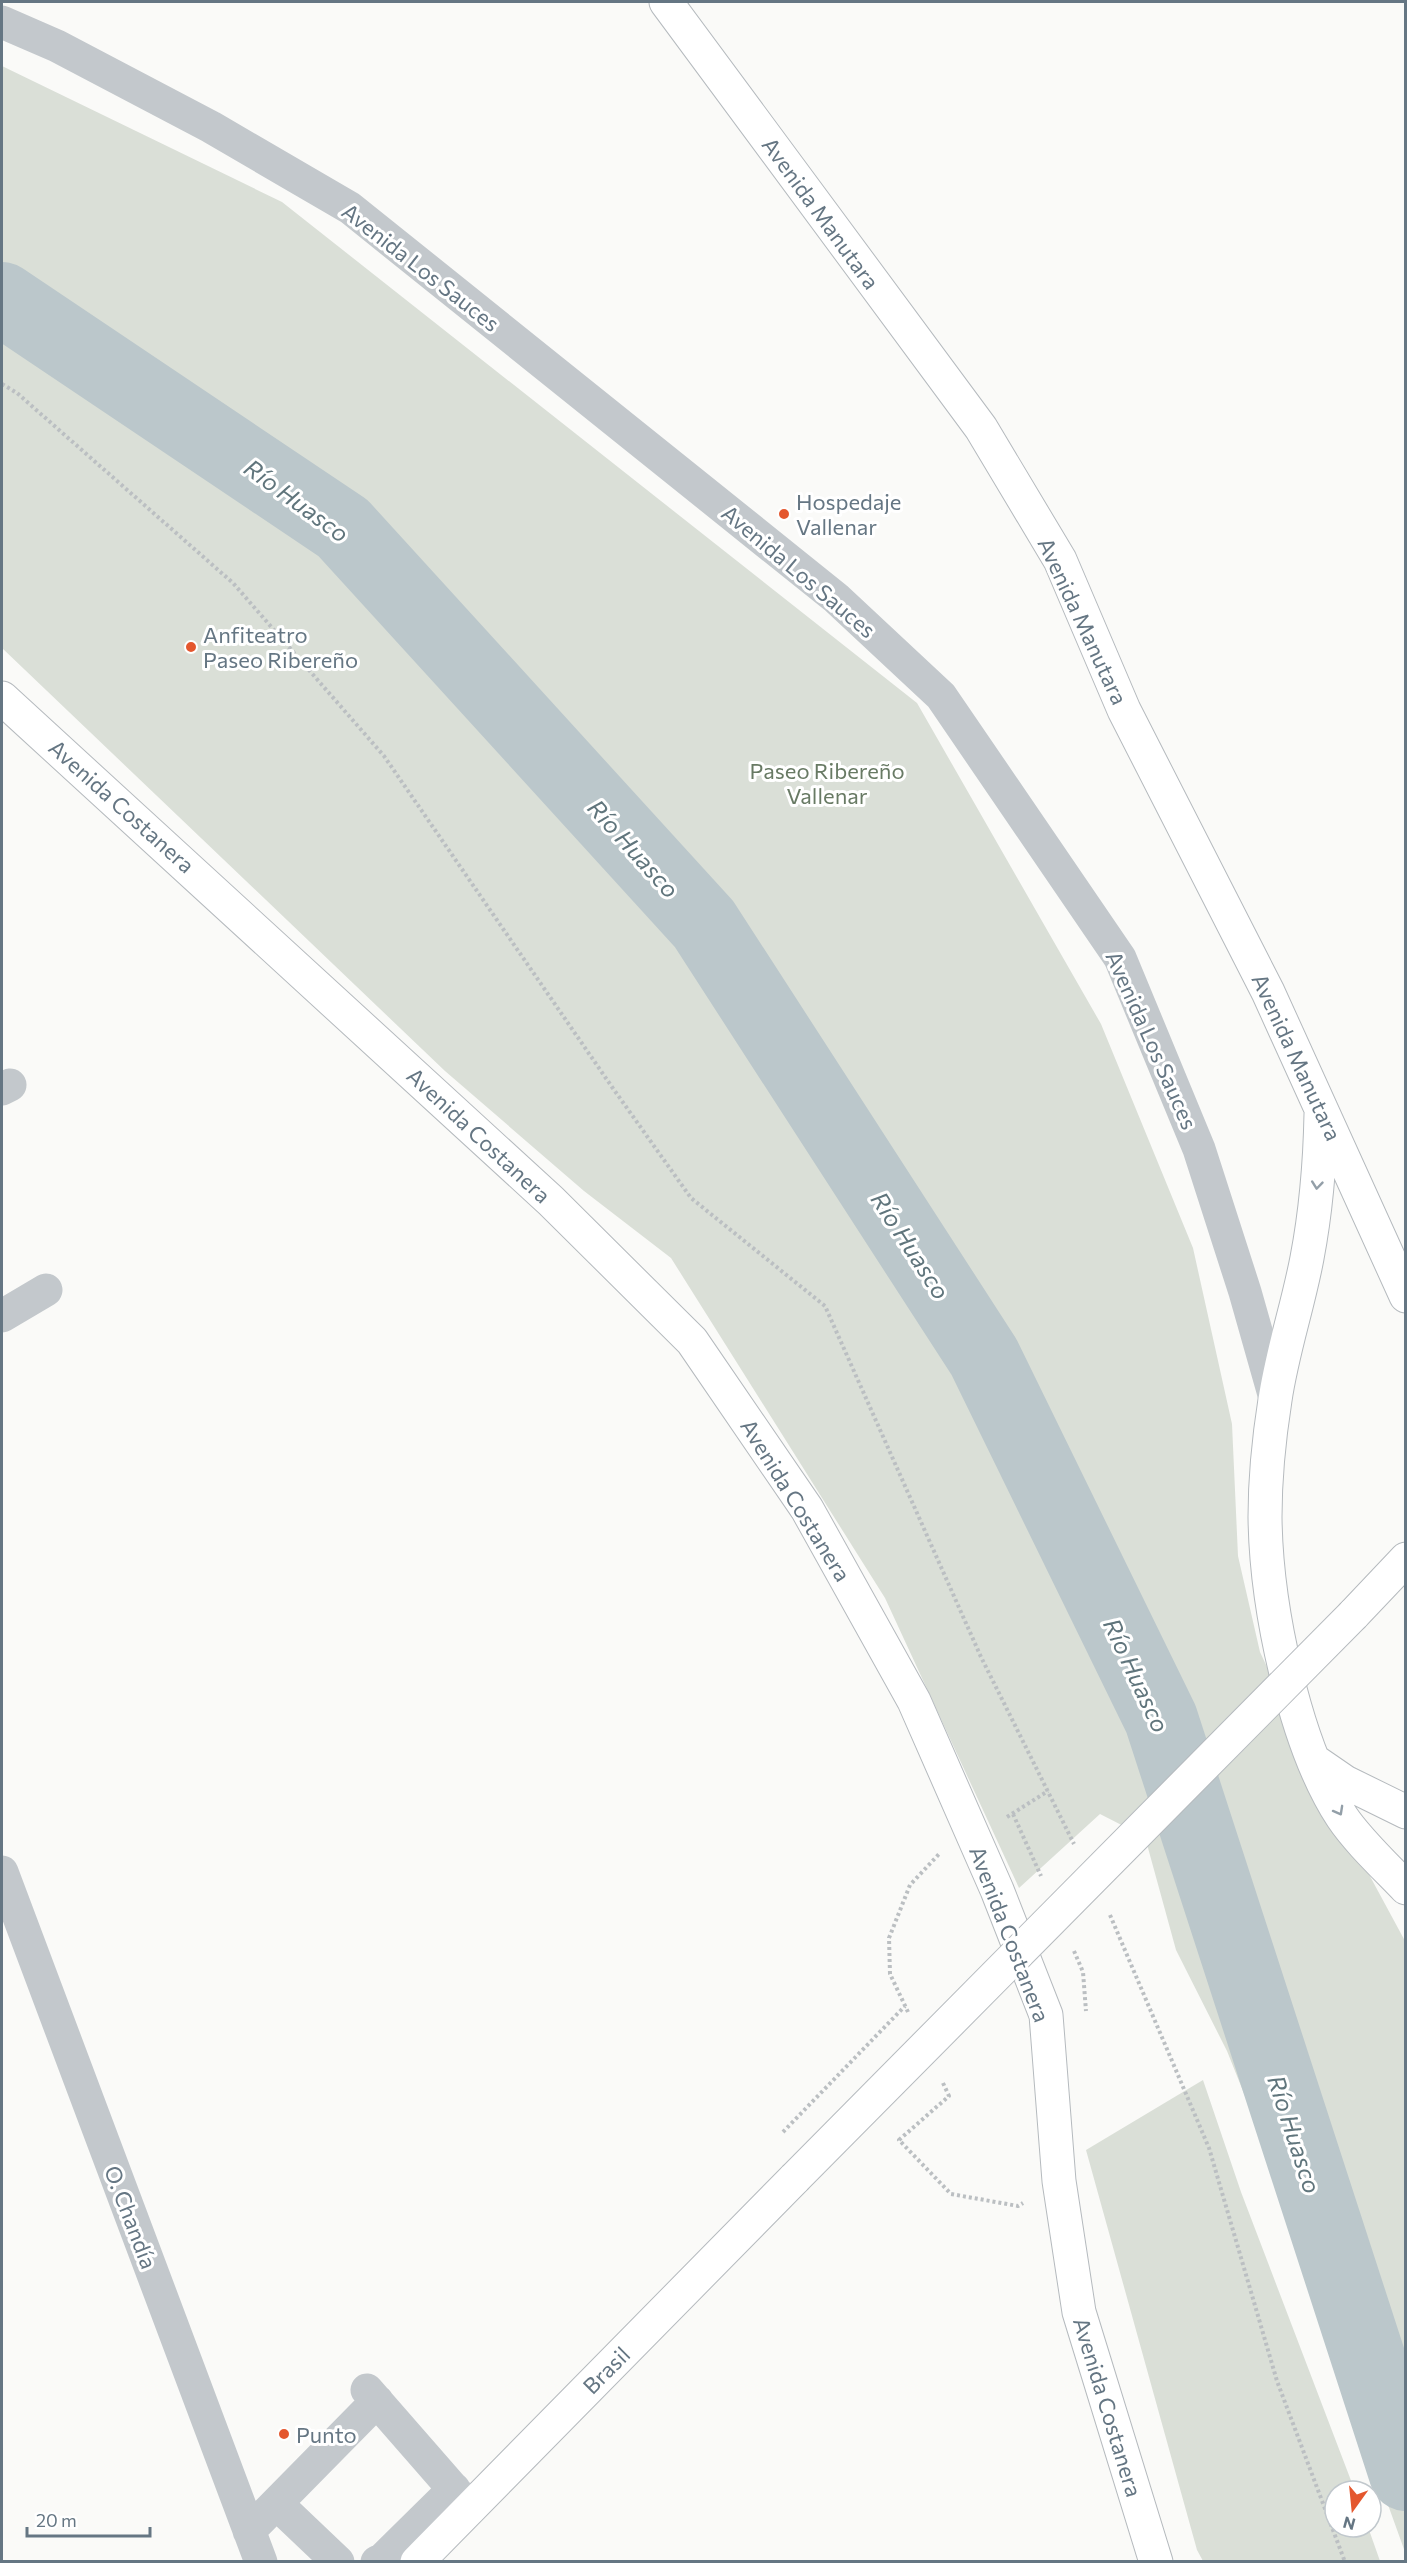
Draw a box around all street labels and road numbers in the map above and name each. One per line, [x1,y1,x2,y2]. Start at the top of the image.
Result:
street label: Avenida Manutara [757,132,885,294]
street label: Avenida Los Sauces [337,197,505,337]
street label: Avenida Los Sauces [717,499,881,643]
street label: Avenida Manutara [1032,533,1134,709]
street label: Avenida Costanera [44,734,200,878]
street label: Avenida Los Sauces [1101,947,1203,1133]
street label: Avenida Manutara [1246,969,1348,1145]
street label: Avenida Costanera [402,1062,556,1208]
street label: Avenida Costanera [735,1414,857,1586]
street label: Avenida Costanera [964,1842,1056,2026]
street label: O. Chandía [99,2162,163,2272]
street label: Avenida Costanera [1068,2314,1148,2500]
street label: Brasil [577,2341,635,2399]

